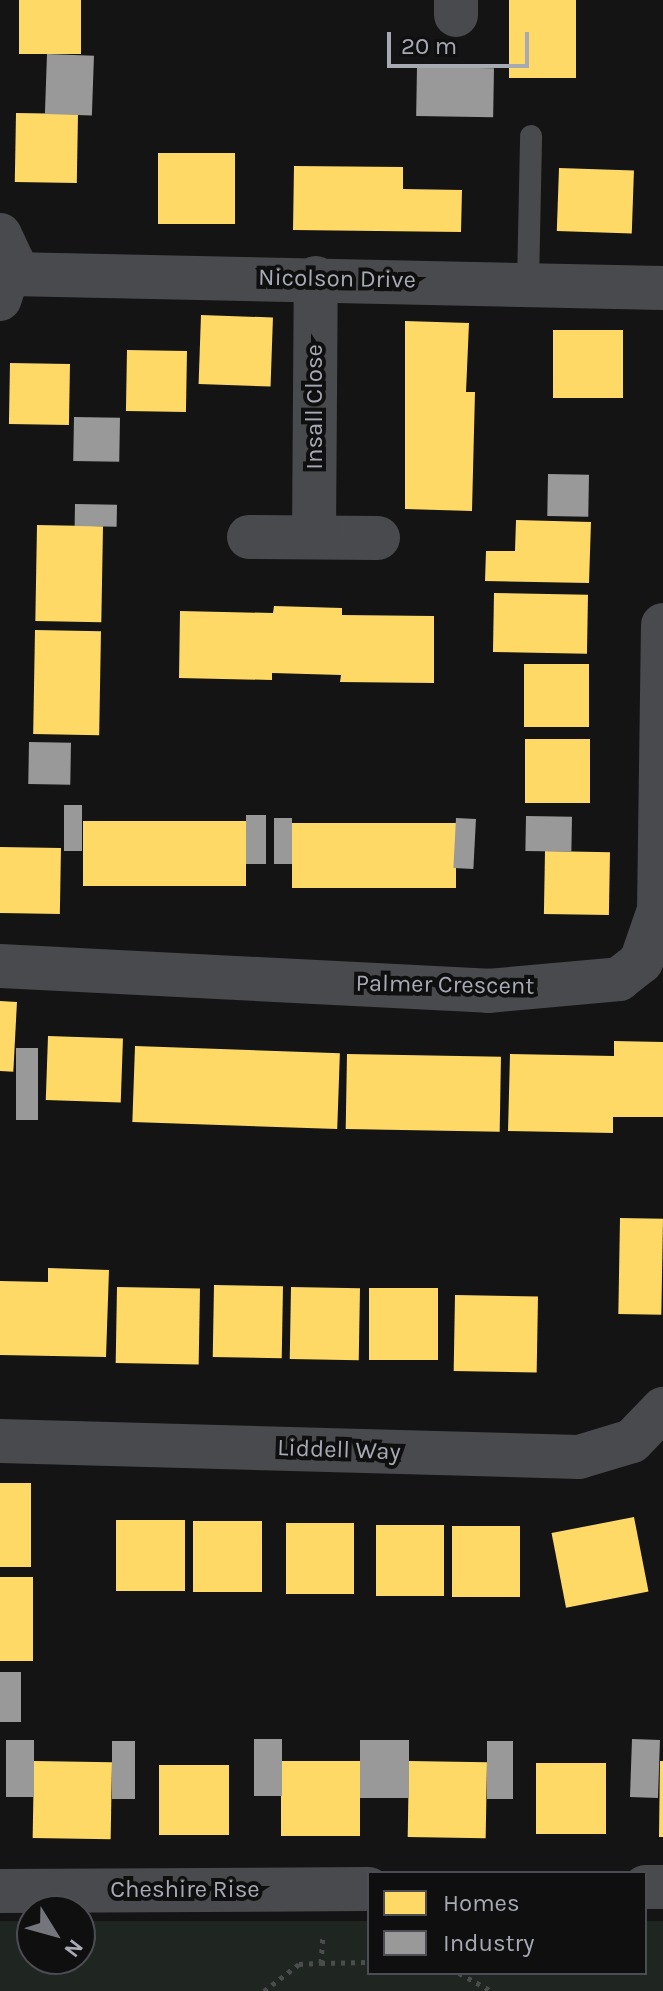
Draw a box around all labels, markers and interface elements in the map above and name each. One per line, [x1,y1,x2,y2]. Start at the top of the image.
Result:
scale bar [391,16,533,66]
text: 20 m [401,32,457,60]
street label: Nicolson Drive [258,263,416,295]
street label: Insall Close [301,344,329,470]
street label: Palmer Crescent [355,969,535,1001]
street label: Liddell Way [277,1433,401,1467]
legend [367,1871,647,1975]
street label: Cheshire Rise [110,1876,260,1904]
text: Homes [443,1889,520,1917]
north arrow [16,1895,96,1975]
text: Industry [443,1929,534,1957]
text: N [58,1934,89,1962]

